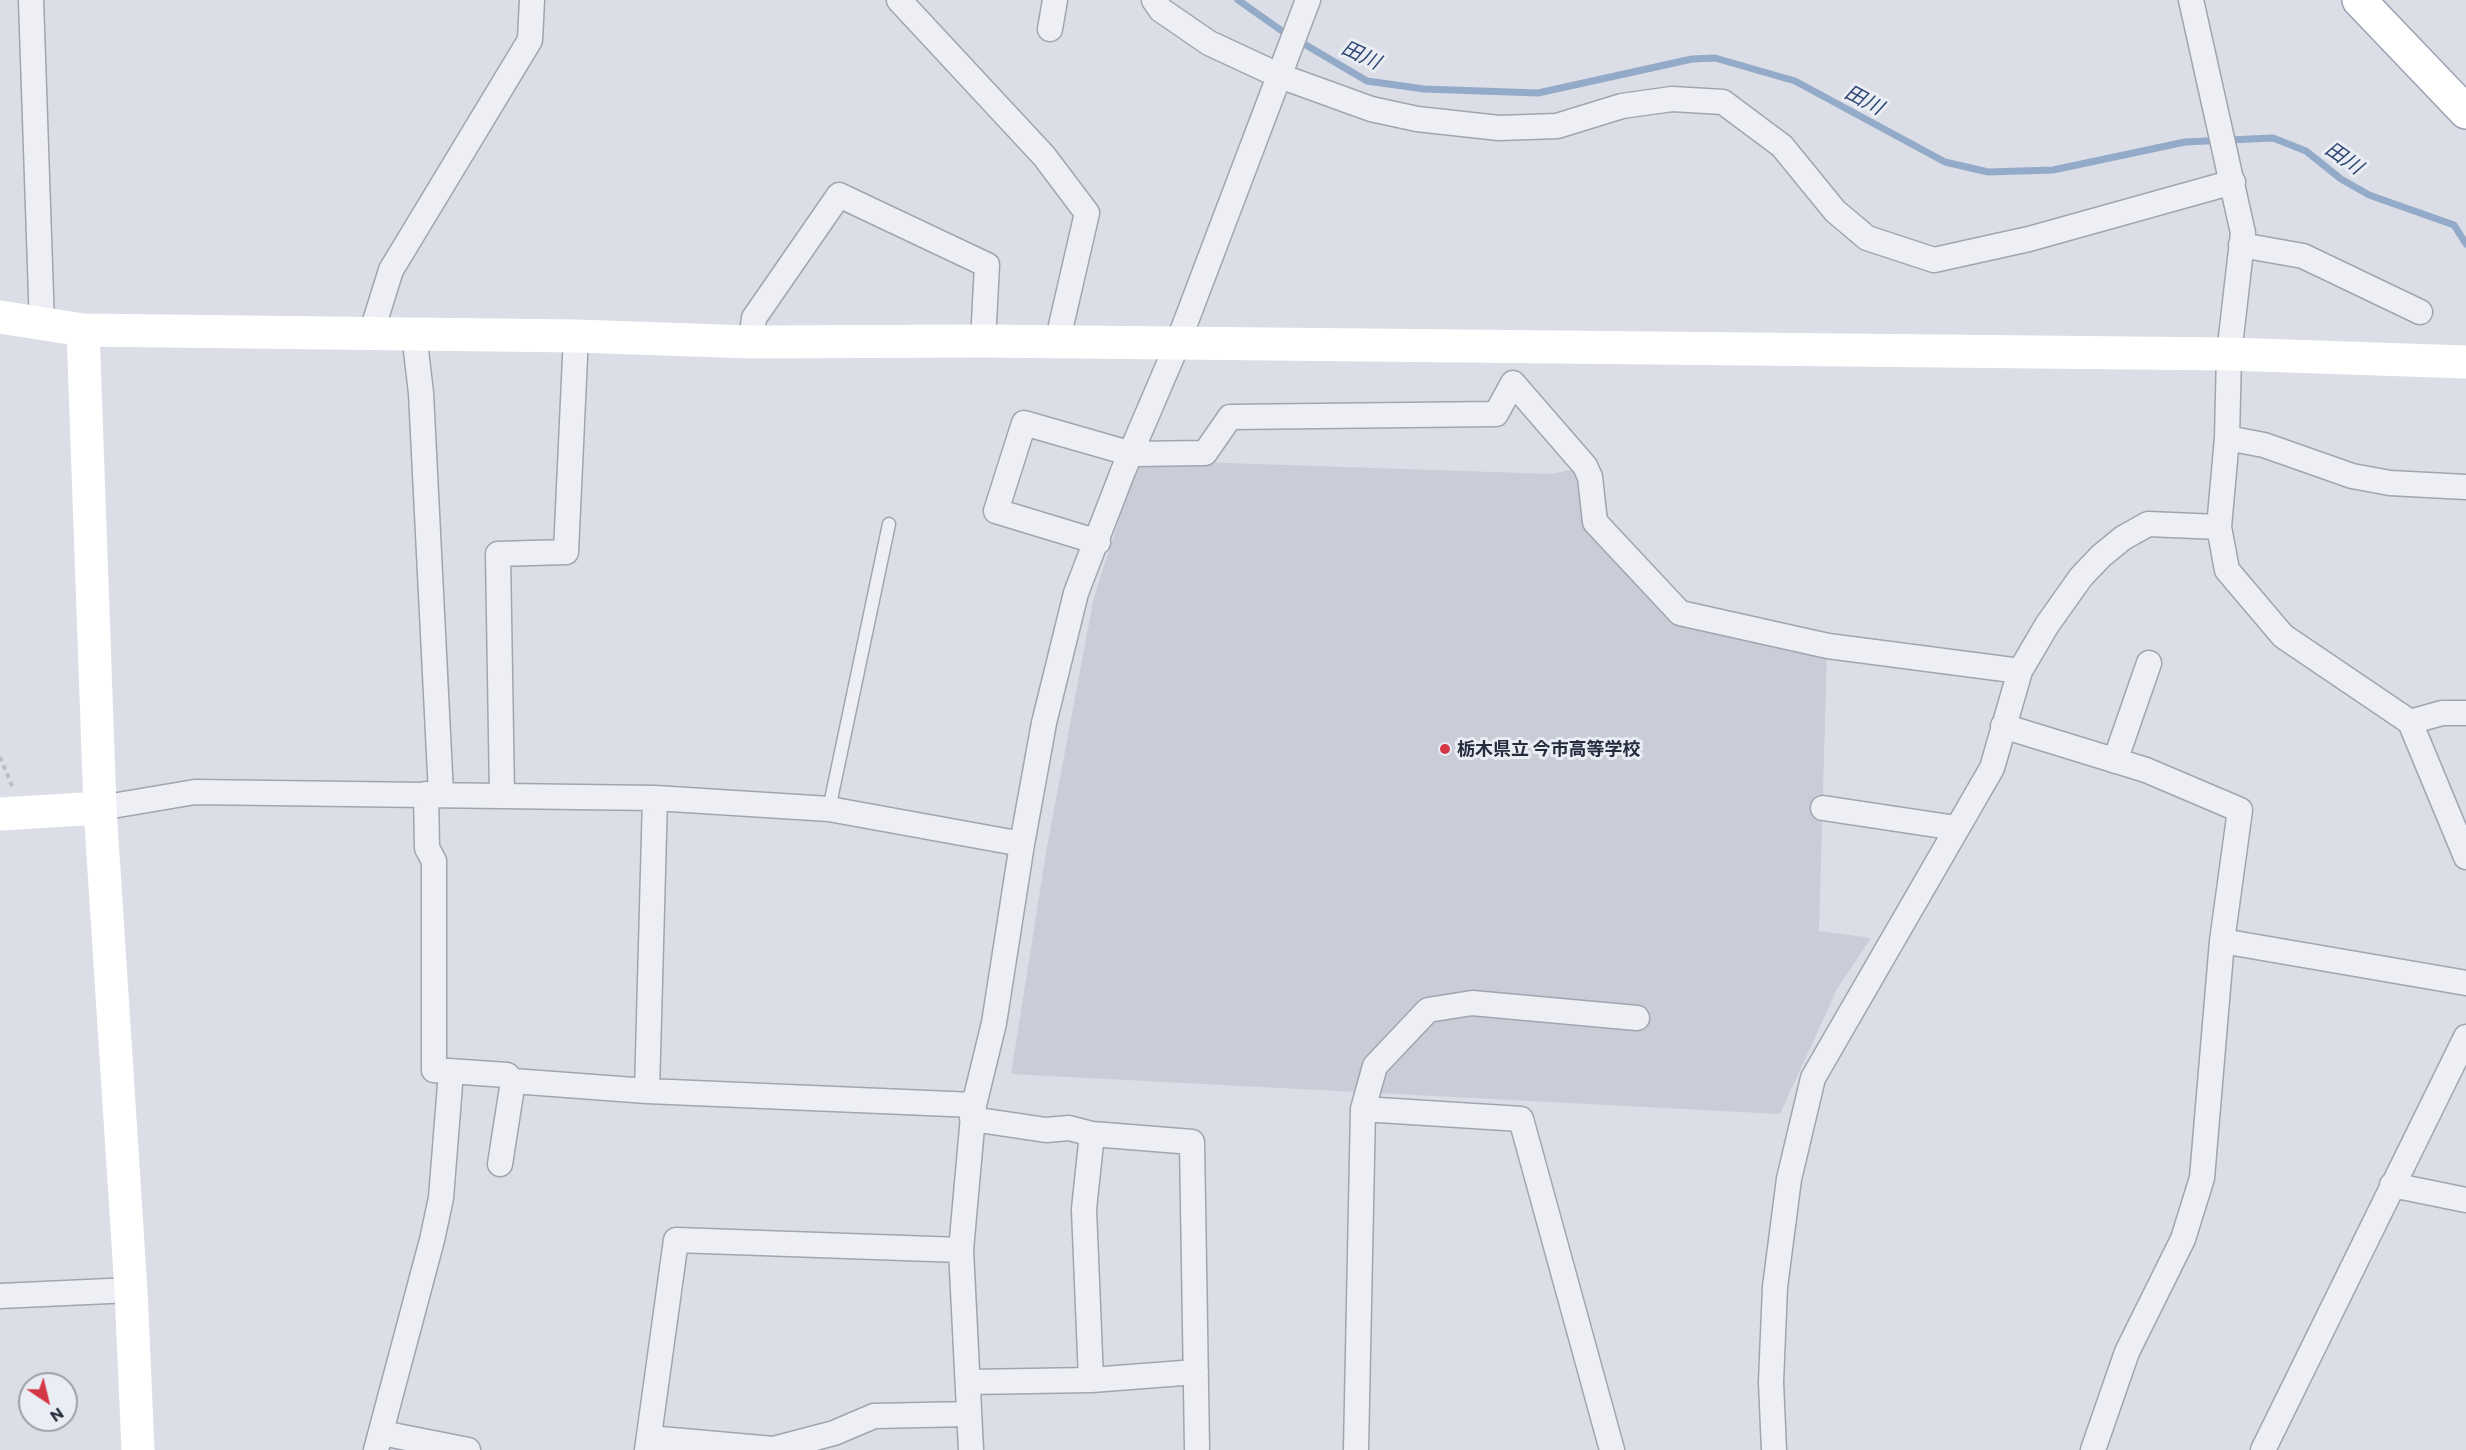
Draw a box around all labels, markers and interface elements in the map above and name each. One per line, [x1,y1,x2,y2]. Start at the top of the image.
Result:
water label: 田川 [1338,36,1384,74]
water label: 田川 [1841,80,1887,120]
water label: 田川 [2321,137,2367,179]
place label: 栃木県立 今市高等学校 [1457,738,1640,760]
marker: 栃木県立 今市高等学校 [1438,742,1452,756]
north arrow [18,1372,78,1432]
text: N [47,1404,68,1427]

